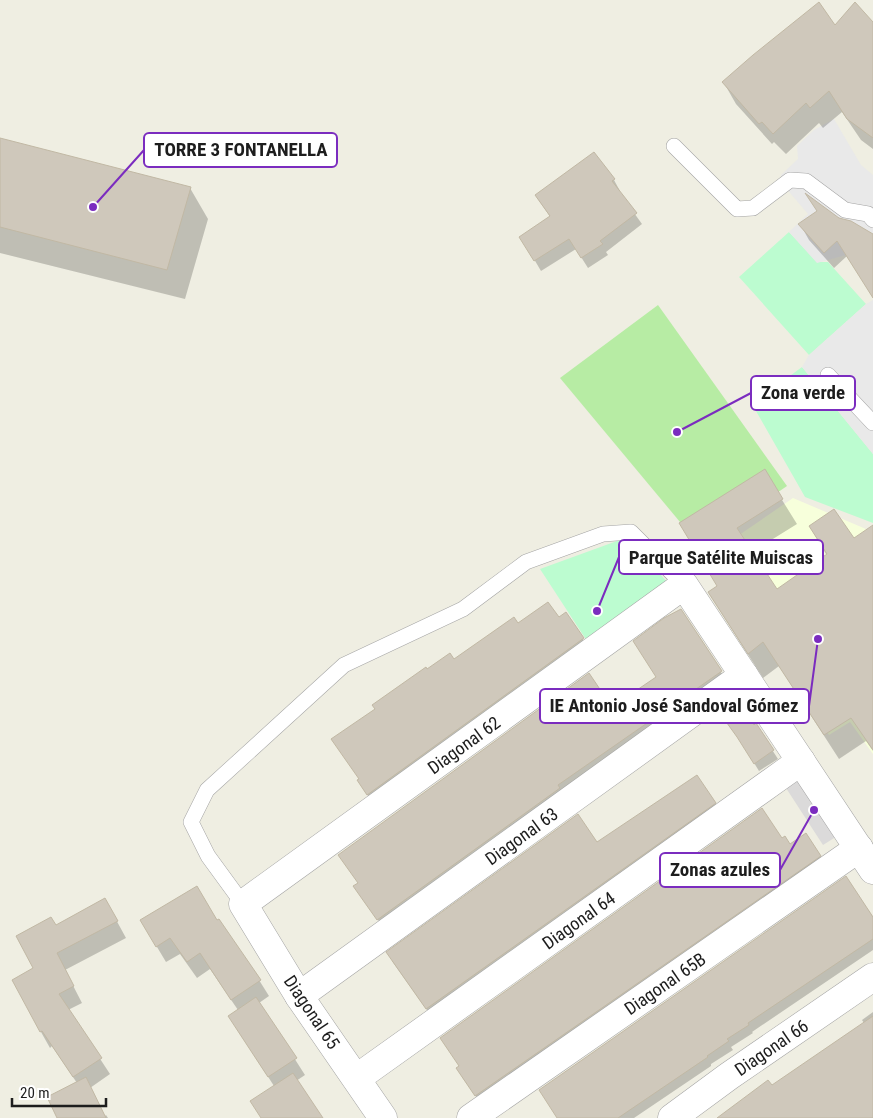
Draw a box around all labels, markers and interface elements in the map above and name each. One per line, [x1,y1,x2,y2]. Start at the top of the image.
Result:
callout: TORRE 3 FONTANELLA [144,133,337,167]
text: TORRE 3 FONTANELLA [154,138,328,161]
callout: Zona verde [751,376,855,410]
text: Zona verde [761,381,845,404]
callout: Parque Satélite Muiscas [619,540,823,574]
text: Parque Satélite Muiscas [629,546,813,569]
callout: IE Antonio José Sandoval Gómez [540,689,809,723]
text: IE Antonio José Sandoval Gómez [549,694,799,717]
street label: Diagonal 62 [423,711,504,778]
street label: Diagonal 63 [481,803,562,869]
callout: Zonas azules [660,853,780,887]
text: Zonas azules [670,858,770,881]
street label: Diagonal 64 [538,887,619,953]
street label: Diagonal 65B [620,948,709,1019]
street label: Diagonal 65 [280,971,344,1053]
street label: Diagonal 66 [730,1014,812,1080]
scale bar [12,1076,106,1108]
text: 20 m [20,1084,50,1102]

